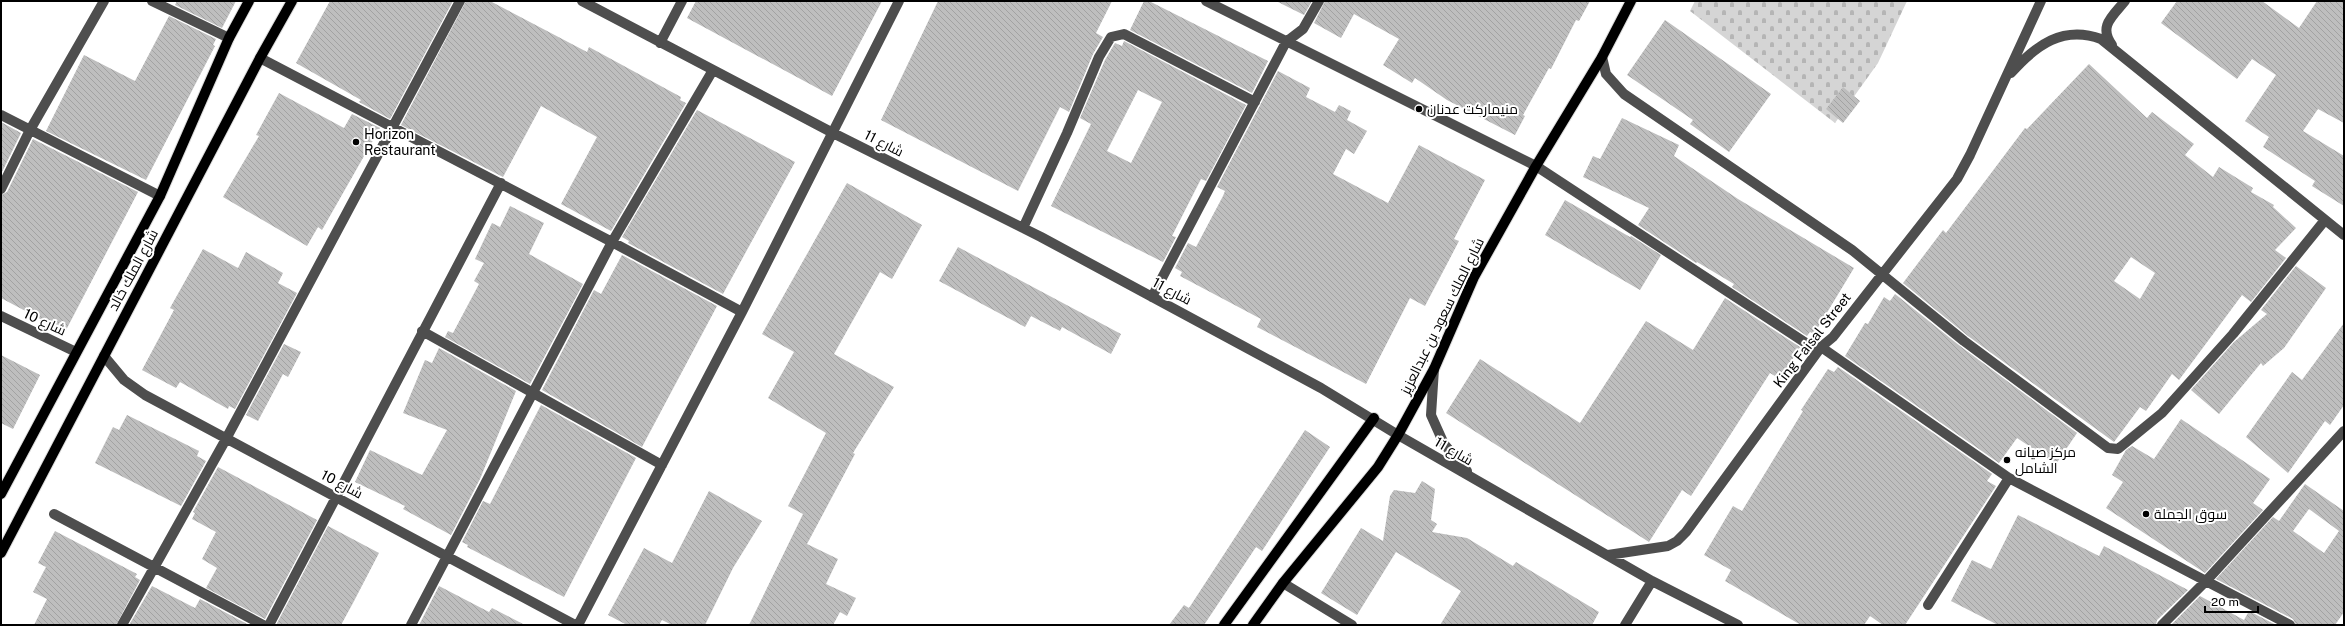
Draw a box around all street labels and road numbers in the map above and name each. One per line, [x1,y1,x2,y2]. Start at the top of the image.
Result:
street label: شارع 11 [861,126,906,161]
street label: شارع الملك خالد [105,227,162,314]
street label: شارع الملك سعود بن عبدالعزيز [1397,235,1488,398]
street label: شارع 11 [1149,274,1194,309]
street label: King Faisal Street [1770,289,1854,391]
street label: شارع 10 [21,305,69,340]
street label: شارع 11 [1431,434,1476,469]
street label: شارع 10 [318,466,366,502]

